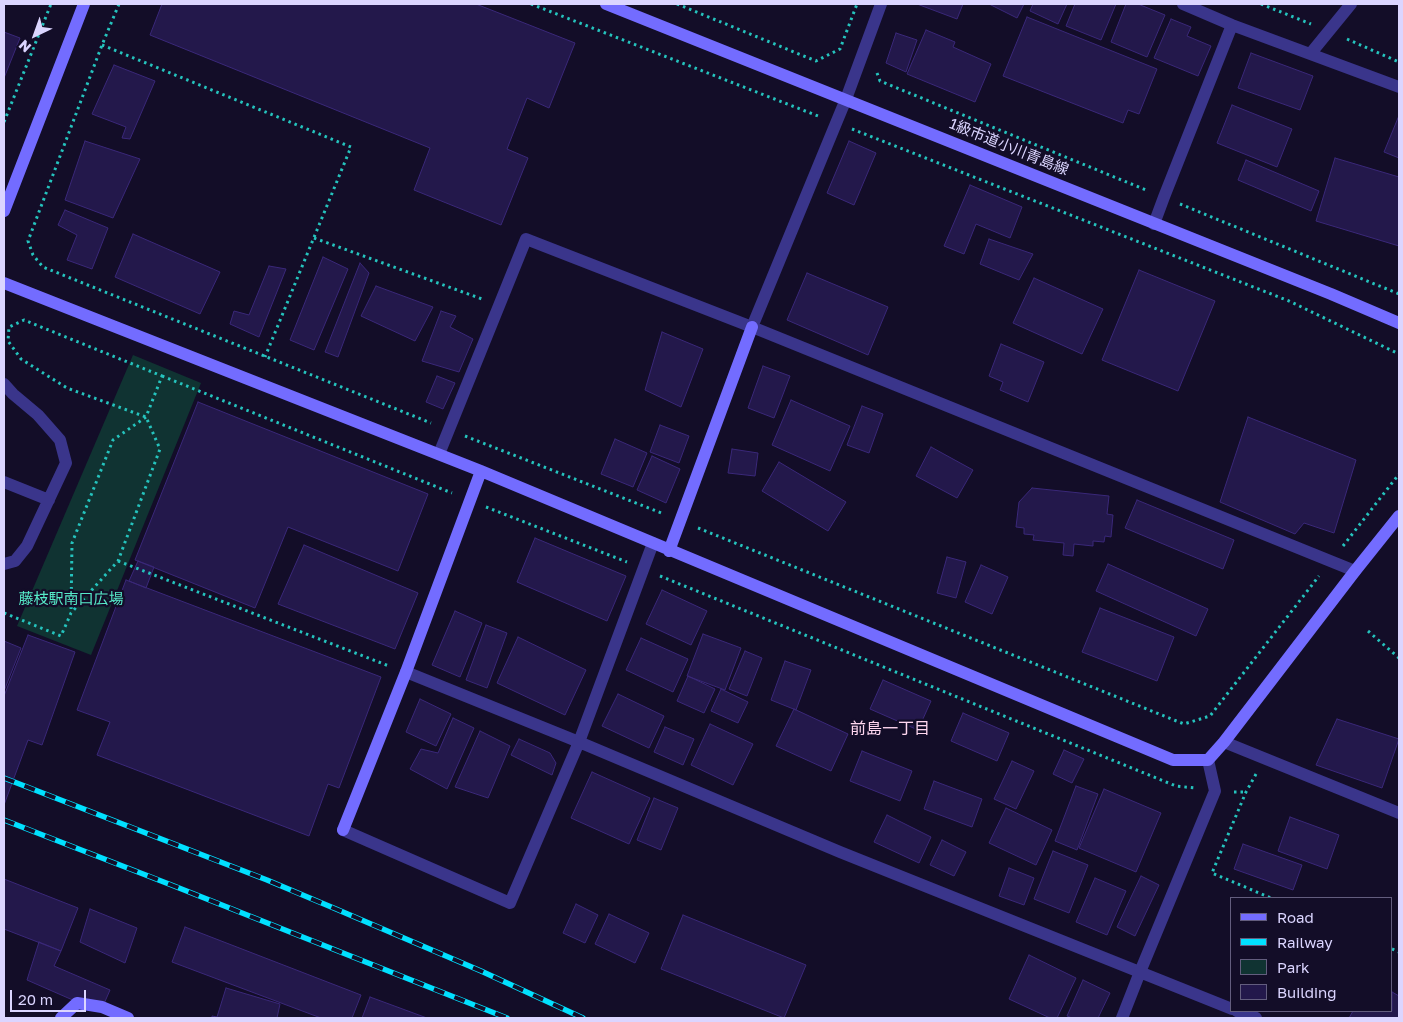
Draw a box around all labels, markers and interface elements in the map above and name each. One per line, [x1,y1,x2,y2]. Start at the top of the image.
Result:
north arrow [10,10,60,60]
text: N [15,37,34,56]
street label: 1級市道小川青島線 [947,115,1071,179]
park label: 藤枝駅南口広場 [19,590,123,608]
district label: 前島一丁目 [850,719,930,739]
legend [1230,897,1393,1012]
text: Road [1277,908,1314,926]
text: Railway [1277,933,1333,951]
text: Park [1277,958,1309,976]
scale bar [12,980,89,1012]
text: Building [1277,983,1337,1001]
text: 20 m [18,990,53,1008]

